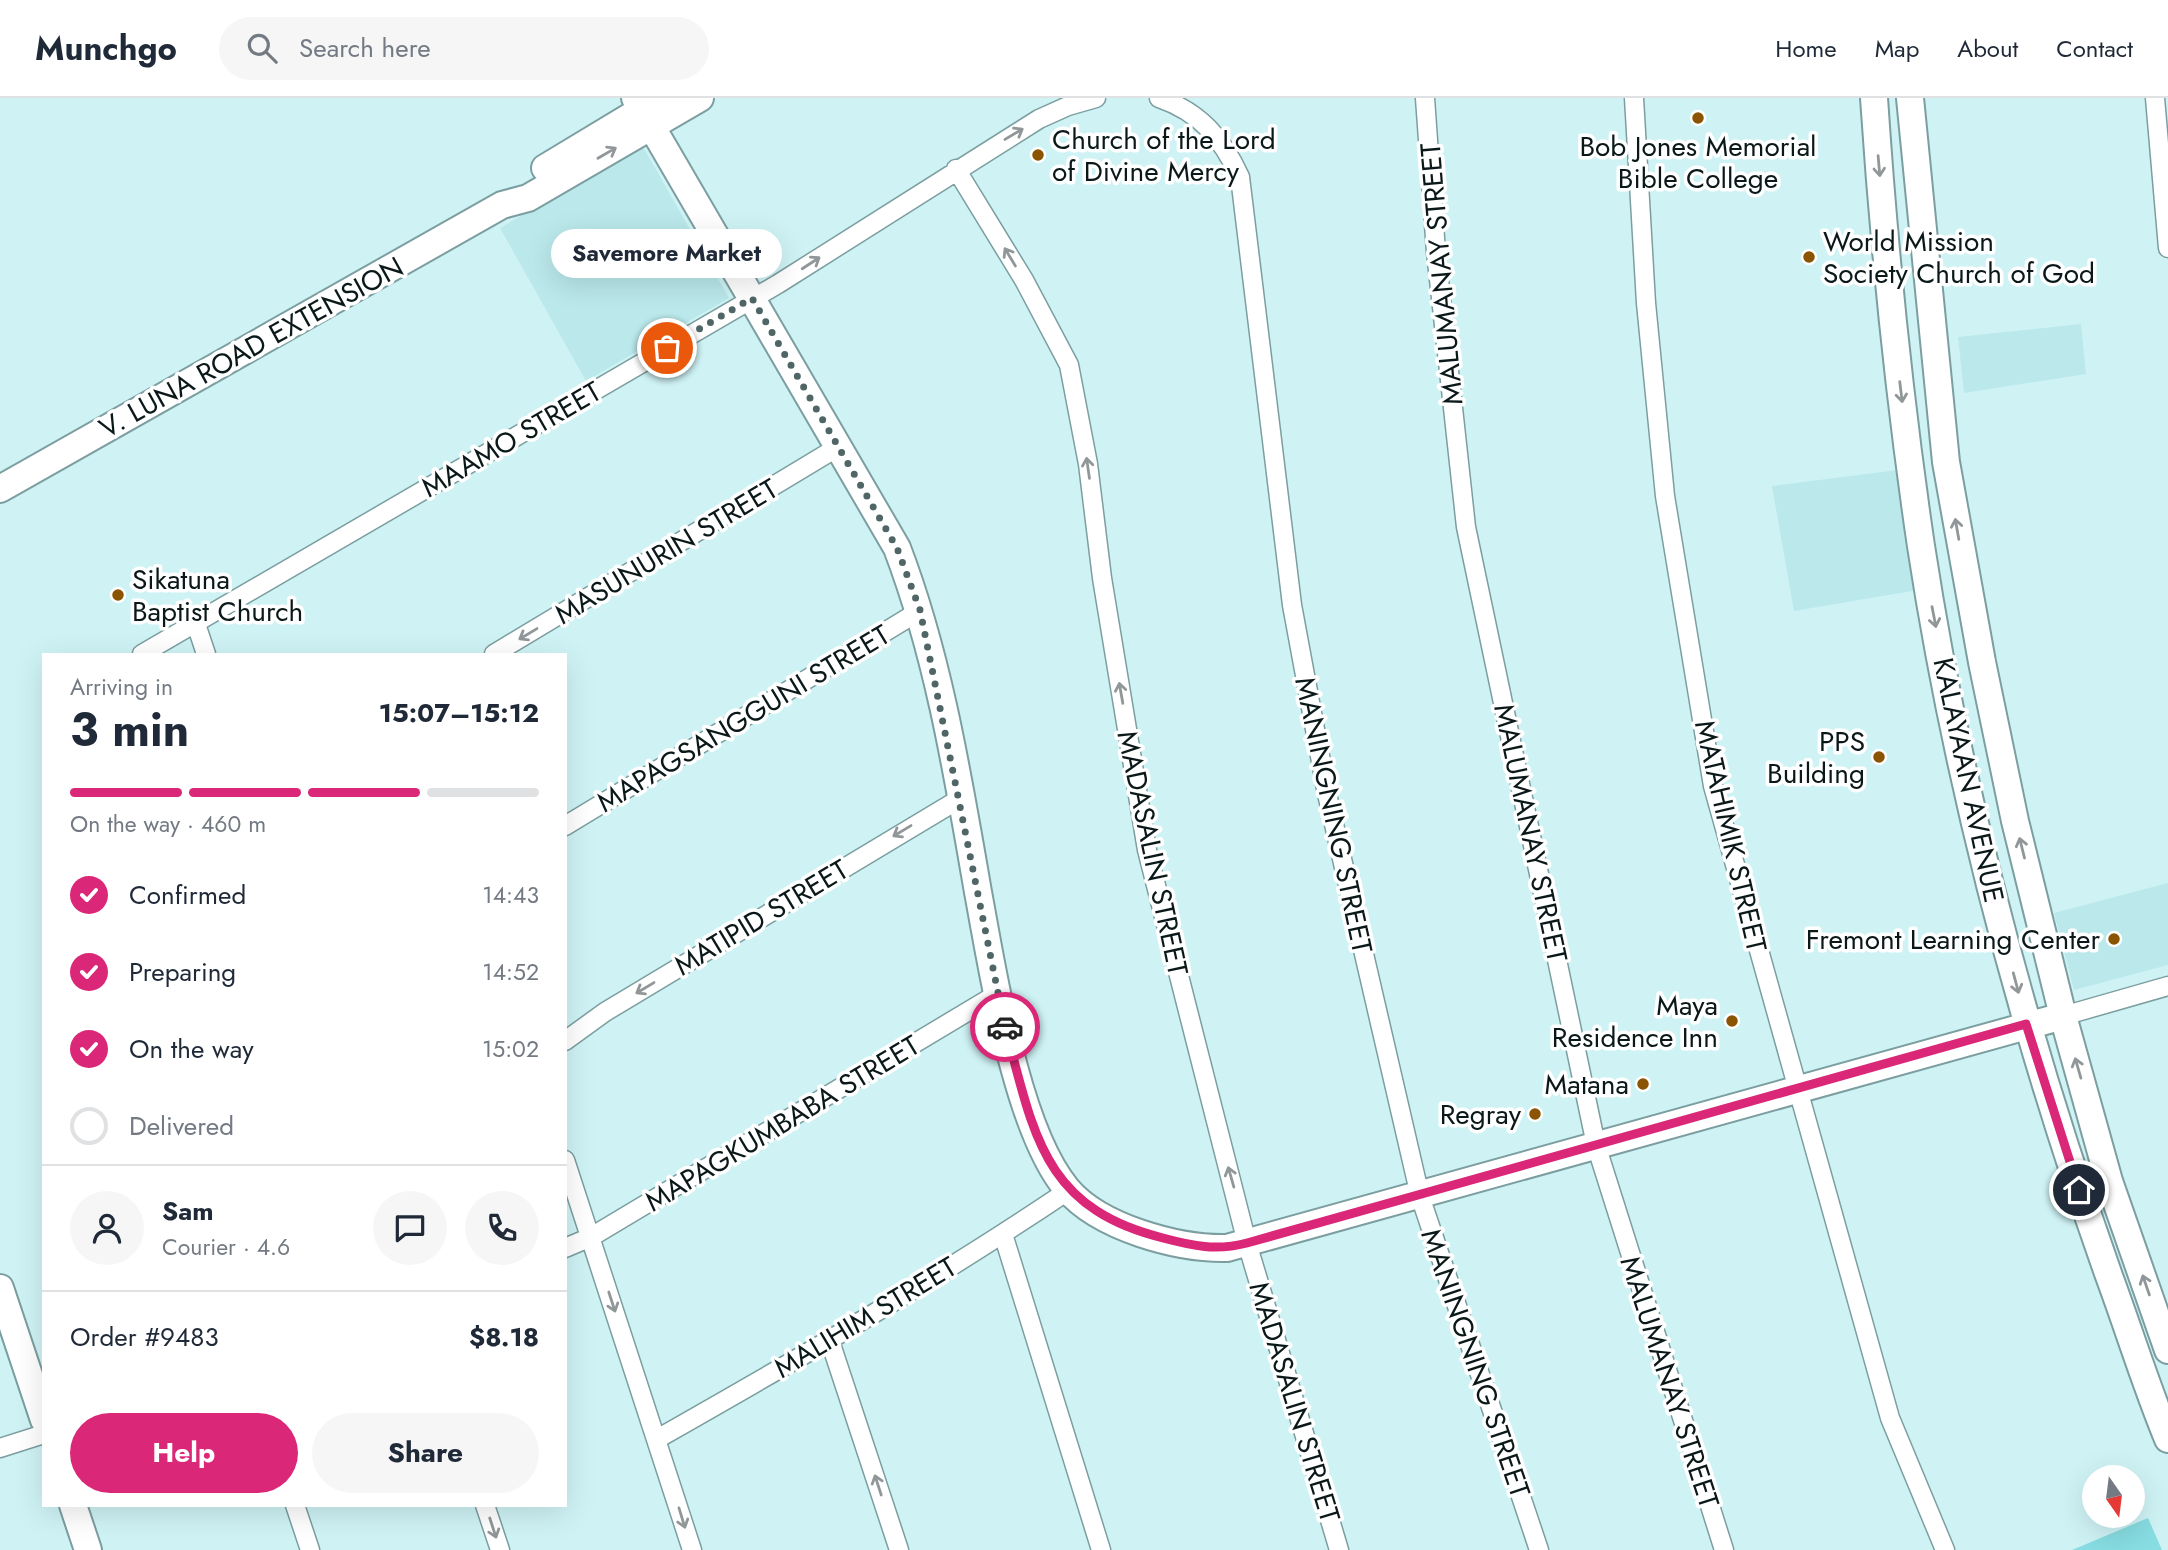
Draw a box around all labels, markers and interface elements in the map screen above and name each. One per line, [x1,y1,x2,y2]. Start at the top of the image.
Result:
search box [219,17,709,80]
text: Munchgo [35,25,177,72]
icon: search [243,29,281,67]
text: Search here [299,29,431,67]
text: Home [1775,31,1837,66]
text: Map [1875,31,1919,66]
text: About [1957,31,2018,66]
text: Contact [2056,31,2133,66]
marker: Bob Jones Memorial Bible College [1690,110,1706,126]
place label: Church of the Lord of Divine Mercy [1052,119,1276,192]
place label: Bob Jones Memorial Bible College [1579,126,1817,199]
one-way arrow [1004,127,1024,141]
street label: MALUMANAY STREET [1410,141,1473,407]
one-way arrow [596,146,616,160]
marker: Church of the Lord of Divine Mercy [1030,147,1046,163]
one-way arrow [1873,154,1886,177]
place label: World Mission Society Church of God [1823,221,2095,294]
callout: Savemore Market [552,229,782,278]
text: Savemore Market [572,236,761,270]
street label: V. LUNA ROAD EXTENSION [92,247,411,448]
one-way arrow [1003,248,1017,268]
marker: World Mission Society Church of God [1801,249,1817,265]
one-way arrow [800,255,820,269]
pin [637,318,697,378]
icon: bag [648,329,686,367]
street label: MAAMO STREET [414,371,609,508]
one-way arrow [1894,381,1907,403]
one-way arrow [1081,457,1094,480]
street label: MASUNURIN STREET [547,469,786,634]
one-way arrow [1950,518,1963,541]
place label: Sikatuna Baptist Church [132,559,303,632]
marker: Sikatuna Baptist Church [110,587,126,603]
one-way arrow [1928,605,1941,628]
street label: MAPAGSANGGUNI STREET [589,615,897,822]
one-way arrow [519,627,539,641]
street label: KALAYAAN AVENUE [1923,654,2014,906]
text: Arriving in [70,670,173,704]
street label: MANINGNING STREET [1284,673,1383,957]
one-way arrow [1114,682,1127,705]
text: 15:07–15:12 [379,694,539,732]
text: 3 min [70,697,189,763]
street label: MALUMANAY STREET [1483,700,1578,966]
street label: MATAHIMIK STREET [1684,716,1777,956]
place label: PPS Building [1767,721,1865,794]
street label: MADASALIN STREET [1107,727,1198,979]
marker: PPS Building [1871,749,1887,765]
text: On the way · 460 m [70,807,266,841]
one-way arrow [893,824,912,839]
one-way arrow [2015,837,2028,860]
street label: MATIPID STREET [666,849,856,986]
icon: check [70,876,108,914]
text: Confirmed [129,876,246,914]
text: 14:43 [482,878,539,912]
place label: Fremont Learning Center [1806,919,2100,960]
marker: Fremont Learning Center [2106,931,2122,947]
icon: check [70,953,108,991]
text: Preparing [129,953,236,991]
text: 14:52 [482,955,539,989]
one-way arrow [2011,971,2024,993]
one-way arrow [635,981,655,995]
place label: Maya Residence Inn [1552,985,1718,1058]
courier [970,992,1040,1062]
icon: car [986,1008,1024,1046]
marker: Maya Residence Inn [1724,1013,1740,1029]
street label: MAPAGKUMBABA STREET [637,1025,927,1222]
icon: check [70,1030,108,1068]
text: On the way [129,1030,254,1068]
text: 15:02 [482,1032,539,1066]
one-way arrow [2070,1058,2083,1080]
place label: Matana [1544,1064,1629,1105]
marker: Matana [1635,1076,1651,1092]
place label: Regray [1440,1094,1522,1135]
marker: Regray [1527,1106,1543,1122]
text: Delivered [129,1107,234,1145]
pin [2049,1160,2109,1220]
one-way arrow [1224,1166,1237,1189]
icon: home [2060,1171,2098,1209]
button: person [70,1191,144,1265]
button: chat [373,1191,447,1265]
button: phone [465,1191,539,1265]
text: Sam [162,1192,214,1230]
street label: MANINGNING STREET [1410,1223,1541,1503]
text: Courier · 4.6 [162,1230,290,1264]
street label: MALIHIM STREET [766,1247,964,1388]
street label: MALUMANAY STREET [1609,1251,1730,1513]
one-way arrow [2139,1275,2151,1297]
street label: MADASALIN STREET [1239,1277,1351,1527]
one-way arrow [607,1290,620,1312]
text: Order #9483 [70,1318,219,1356]
text: $8.18 [469,1318,539,1356]
button: Help [70,1413,298,1493]
button: Share [312,1413,539,1493]
north arrow [2082,1465,2146,1528]
map controls [2082,1465,2145,1528]
one-way arrow [871,1475,883,1497]
one-way arrow [677,1507,689,1529]
one-way arrow [487,1516,500,1538]

